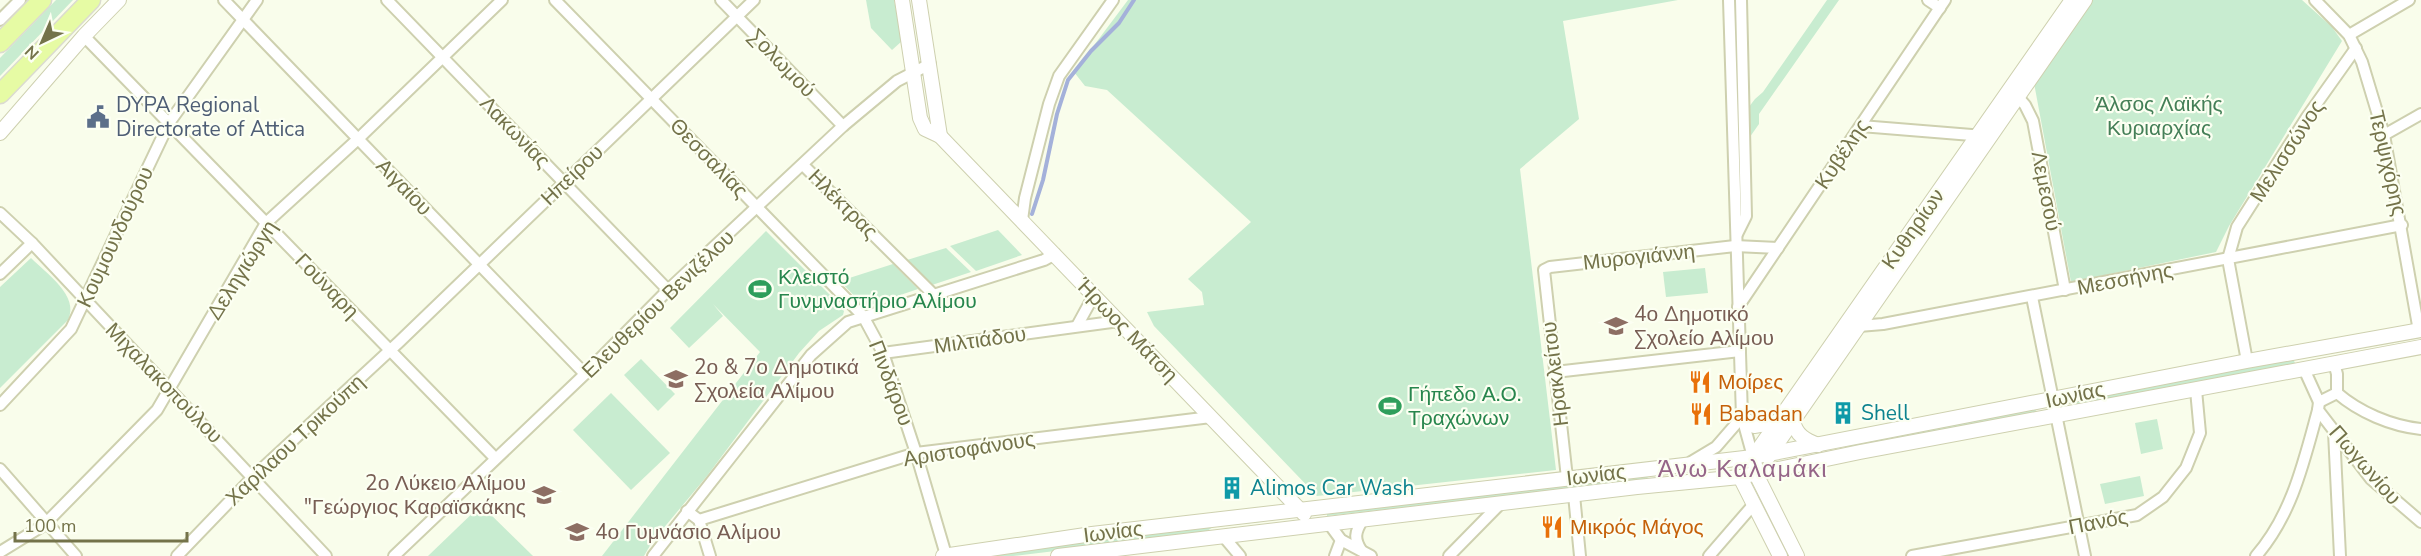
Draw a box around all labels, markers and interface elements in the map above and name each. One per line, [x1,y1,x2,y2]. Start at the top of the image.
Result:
north arrow [12,12,72,72]
street label: Σολωμού [742,23,822,103]
text: N [20,40,44,64]
street label: Λακωνίας [474,90,556,174]
park label: Άλσος Λαϊκής Κυριαρχίας [2095,90,2223,142]
place label: DYPA Regional Directorate of Attica [116,91,305,143]
street label: Μελισσώνος [2243,94,2331,208]
public building icon: DYPA Regional Directorate of Attica [85,104,111,130]
street label: Τερψιχόρης [2362,108,2414,218]
street label: Θεσσαλίας [664,112,754,204]
street label: Κυβέλης [1808,113,1876,195]
street label: Ηπείρου [535,138,609,212]
street label: Λεμεσού [2025,149,2067,233]
street label: Αιγαίου [370,152,438,222]
street label: Κουμουνδούρου [70,162,160,312]
street label: Ηλέκτρας [802,163,884,245]
street label: Κυθηρίων [1875,183,1951,275]
street label: Δεληγιώργη [200,215,284,325]
street label: Ελευθερίου Βενιζέλου [576,224,740,384]
street label: Μυρογιάννη [1582,237,1696,277]
street label: Γούναρη [289,247,365,325]
street label: Μεσσήνης [2075,256,2175,302]
place label: Κλειστό Γυνμναστήριο Αλίμου [778,263,977,315]
street label: Ήρωος Μάτση [1069,271,1184,388]
sports icon: Κλειστό Γυνμναστήριο Αλίμου [747,276,773,302]
place label: 4ο Δημοτικό Σχολείο Αλίμου [1634,300,1774,352]
school or university icon: 4ο Δημοτικό Σχολείο Αλίμου [1603,313,1629,339]
street label: Μιχαλακοπούλου [99,317,229,449]
street label: Μιλτιάδου [932,320,1028,360]
street label: Ηρακλείτου [1535,320,1575,428]
street label: Πινδάρου [862,336,920,430]
place label: 2ο & 7ο Δημοτικά Σχολεία Αλίμου [694,353,859,405]
school or university icon: 2ο & 7ο Δημοτικά Σχολεία Αλίμου [663,366,689,392]
street label: Χαρίλαου Τρικούπη [219,368,371,512]
place label: Μοίρες [1718,368,1783,396]
restaurant icon: Μοίρες [1687,369,1713,395]
street label: Ιωνίας [2043,375,2107,415]
place label: Γήπεδο Α.Ο. Τραχώνων [1408,380,1522,432]
sports icon: Γήπεδο Α.Ο. Τραχώνων [1377,393,1403,419]
place label: Shell [1861,399,1910,427]
place label: Babadan [1719,400,1803,428]
building icon: Shell [1830,400,1856,426]
restaurant icon: Babadan [1688,401,1714,427]
street label: Πωγωνίου [2323,419,2407,511]
street label: Αριστοφάνους [901,425,1037,473]
district label: Άνω Καλαμάκι [1658,453,1828,485]
street label: Ιωνίας [1565,457,1627,493]
place label: 2ο Λύκειο Αλίμου "Γεώργιος Καραϊσκάκης [304,469,526,521]
place label: Alimos Car Wash [1250,474,1414,502]
building icon: Alimos Car Wash [1219,475,1245,501]
school or university icon: 2ο Λύκειο Αλίμου "Γεώργιος Καραϊσκάκης [531,482,557,508]
street label: Πανός [2066,503,2130,541]
scale bar [15,505,188,543]
place label: Μικρός Μάγος [1570,513,1704,541]
text: 100 m [24,514,76,538]
street label: Ιωνίας [1082,514,1144,550]
restaurant icon: Μικρός Μάγος [1539,514,1565,540]
place label: 4ο Γυμνάσιο Αλίμου [595,518,781,546]
school or university icon: 4ο Γυμνάσιο Αλίμου [564,519,590,545]

